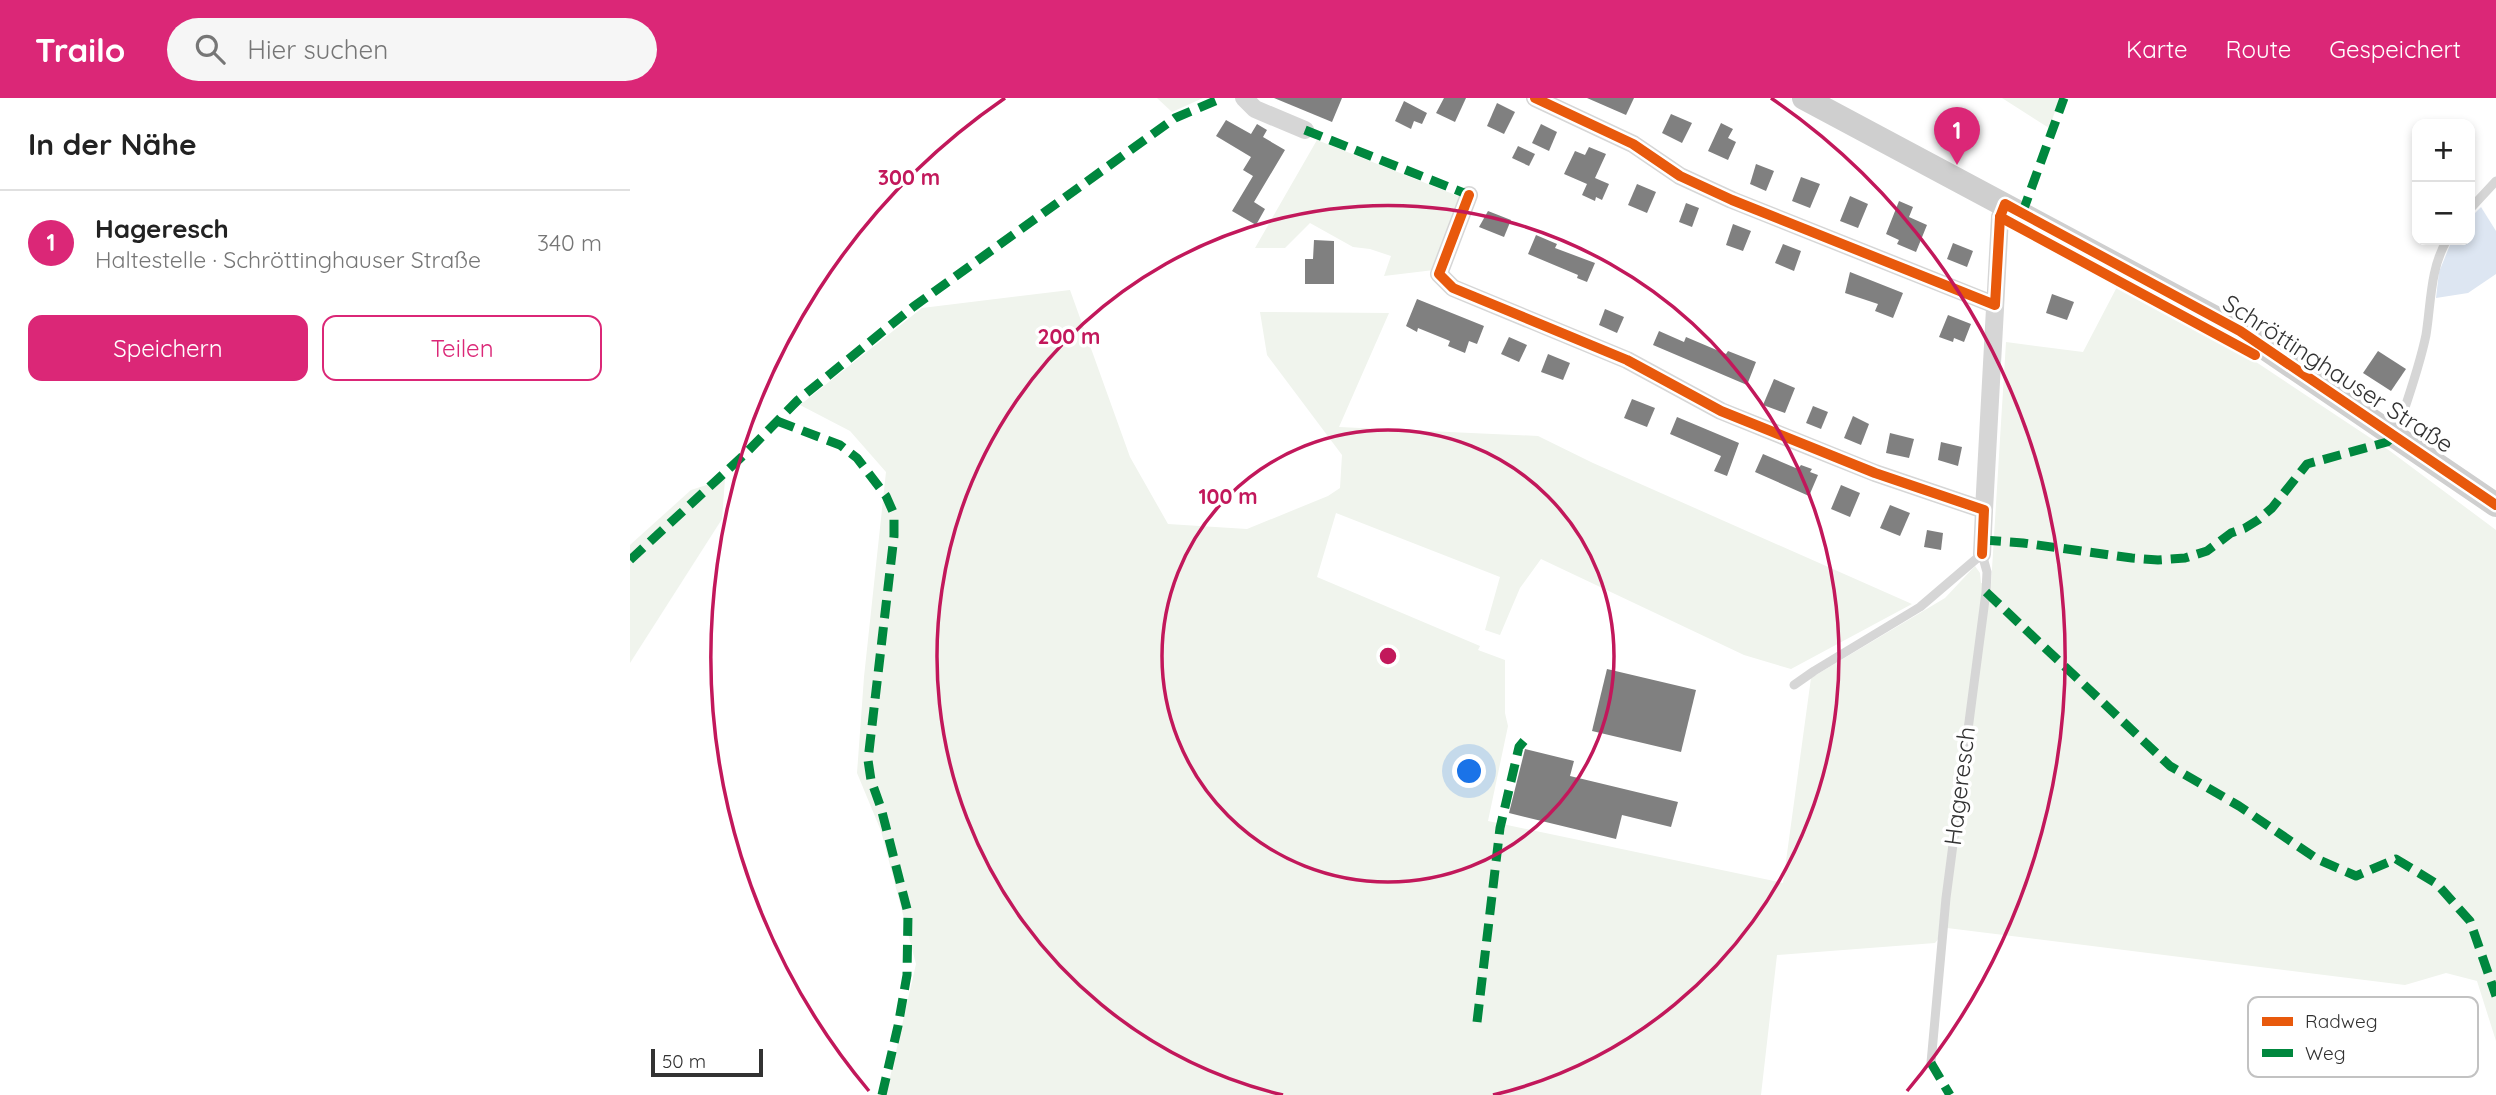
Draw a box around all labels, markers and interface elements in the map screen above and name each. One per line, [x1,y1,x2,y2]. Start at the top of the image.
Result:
search box [167,18,657,81]
text: Trailo [35,29,125,70]
icon: search [191,30,229,68]
text: Hier suchen [247,33,388,66]
text: Karte [2126,34,2188,64]
text: Route [2226,34,2291,64]
text: Gespeichert [2329,34,2461,64]
pin: 1 [1934,107,1980,165]
map controls [2412,119,2475,245]
button: + [2412,119,2475,182]
text: In der Nähe [28,125,197,163]
text: 300 m [878,164,940,190]
button: − [2412,182,2475,245]
text: Hageresch [95,212,229,245]
text: 1 [47,228,55,257]
text: 340 m [537,228,602,257]
text: Haltestelle · Schröttinghauser Straße [95,245,481,274]
street label: Schröttinghauser Straße [2218,287,2460,459]
button: Speichern [28,315,308,381]
button: Teilen [322,315,602,381]
text: 200 m [1038,323,1100,349]
text: 100 m [1198,483,1258,509]
centre of rings [1376,644,1400,668]
street label: Hageresch [1937,725,1981,847]
your location [1452,754,1486,788]
legend [2248,997,2478,1077]
text: Radweg [2305,1009,2378,1033]
text: Weg [2305,1041,2346,1065]
scale bar [651,1046,763,1078]
text: 50 m [662,1049,706,1073]

